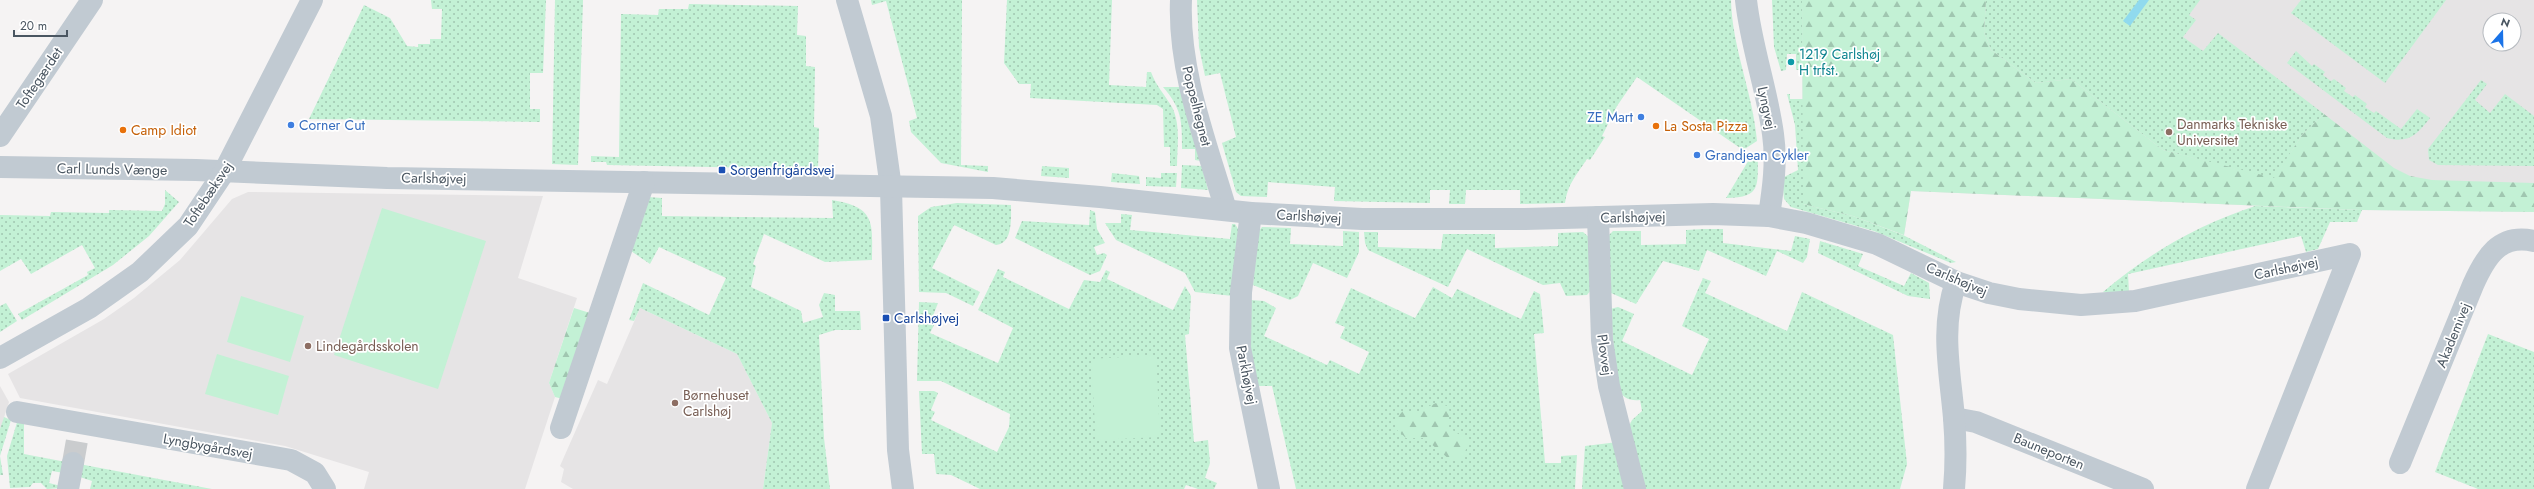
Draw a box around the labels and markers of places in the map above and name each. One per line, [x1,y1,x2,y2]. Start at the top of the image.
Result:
place label: 1219 Carlshøj H trfst. [1799,44,1880,80]
marker: 1219 Carlshøj H trfst. [1786,57,1796,67]
place label: ZE Mart [1587,107,1634,127]
marker: ZE Mart [1636,112,1646,122]
place label: Danmarks Tekniske Universitet [2177,114,2287,150]
place label: Corner Cut [299,115,366,135]
place label: La Sosta Pizza [1664,116,1748,136]
place label: Camp Idiot [131,120,197,140]
marker: Corner Cut [286,120,296,130]
marker: La Sosta Pizza [1651,121,1661,131]
marker: Camp Idiot [118,125,128,135]
marker: Danmarks Tekniske Universitet [2164,127,2174,137]
place label: Grandjean Cykler [1705,145,1809,165]
marker: Grandjean Cykler [1692,150,1702,160]
place label: Sorgenfrigårdsvej [730,160,835,180]
marker: Sorgenfrigårdsvej [717,165,727,175]
place label: Carlshøjvej [894,308,959,328]
marker: Carlshøjvej [881,313,891,323]
place label: Lindegårdsskolen [316,336,419,356]
marker: Lindegårdsskolen [303,341,313,351]
place label: Børnehuset Carlshøj [683,385,749,421]
marker: Børnehuset Carlshøj [670,398,680,408]

